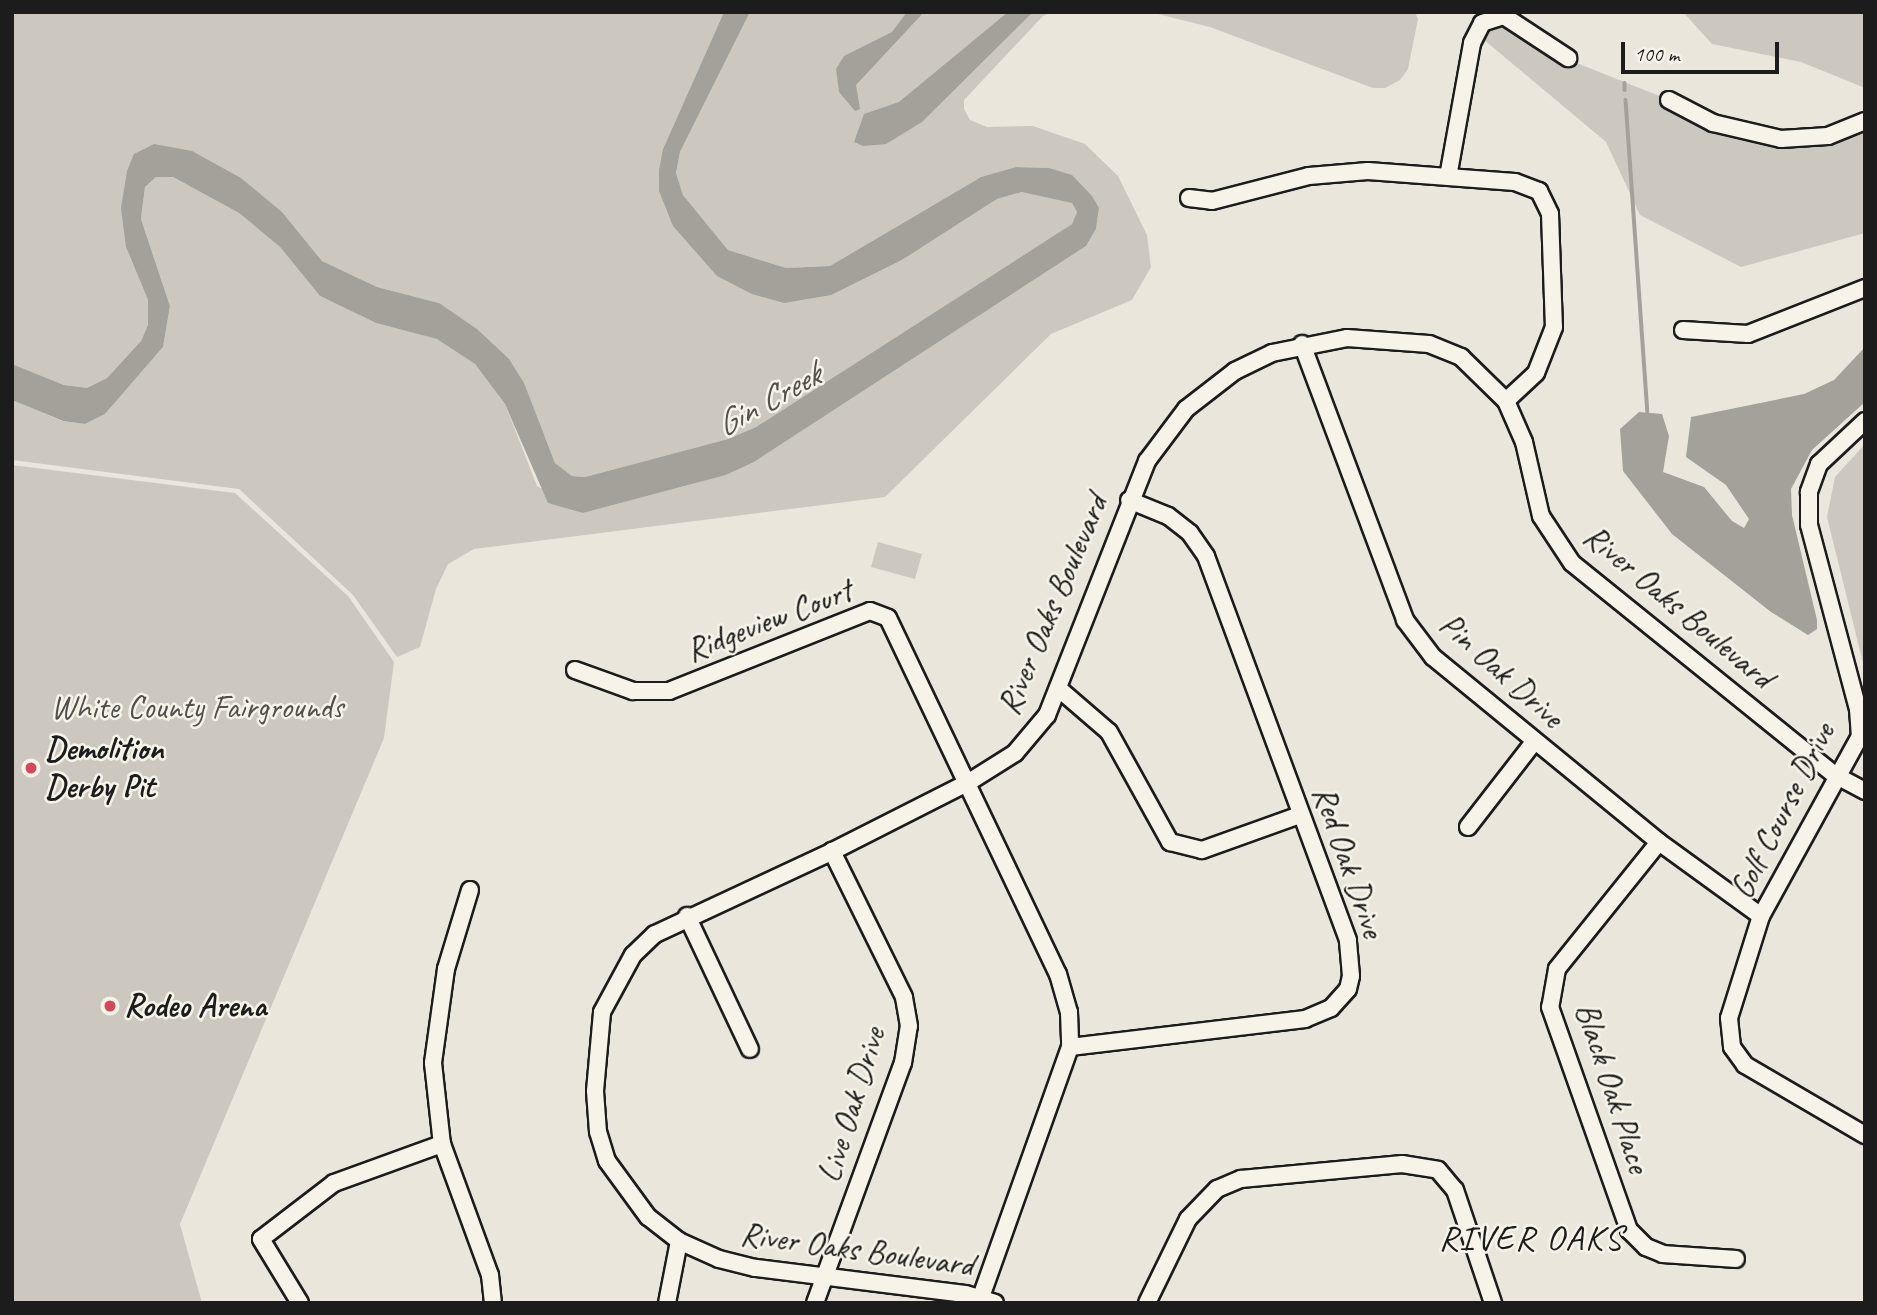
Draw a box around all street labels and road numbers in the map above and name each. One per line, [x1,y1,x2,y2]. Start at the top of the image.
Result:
street label: River Oaks Boulevard [989,489,1117,721]
street label: River Oaks Boulevard [1575,516,1781,698]
street label: Ridgeview Court [680,571,858,671]
street label: Pin Oak Drive [1430,605,1572,737]
street label: Golf Course Drive [1722,717,1844,905]
street label: Red Oak Drive [1303,780,1393,944]
street label: Black Oak Place [1566,997,1658,1179]
street label: Live Oak Drive [810,1022,894,1188]
street label: River Oaks Boulevard [738,1214,976,1286]

